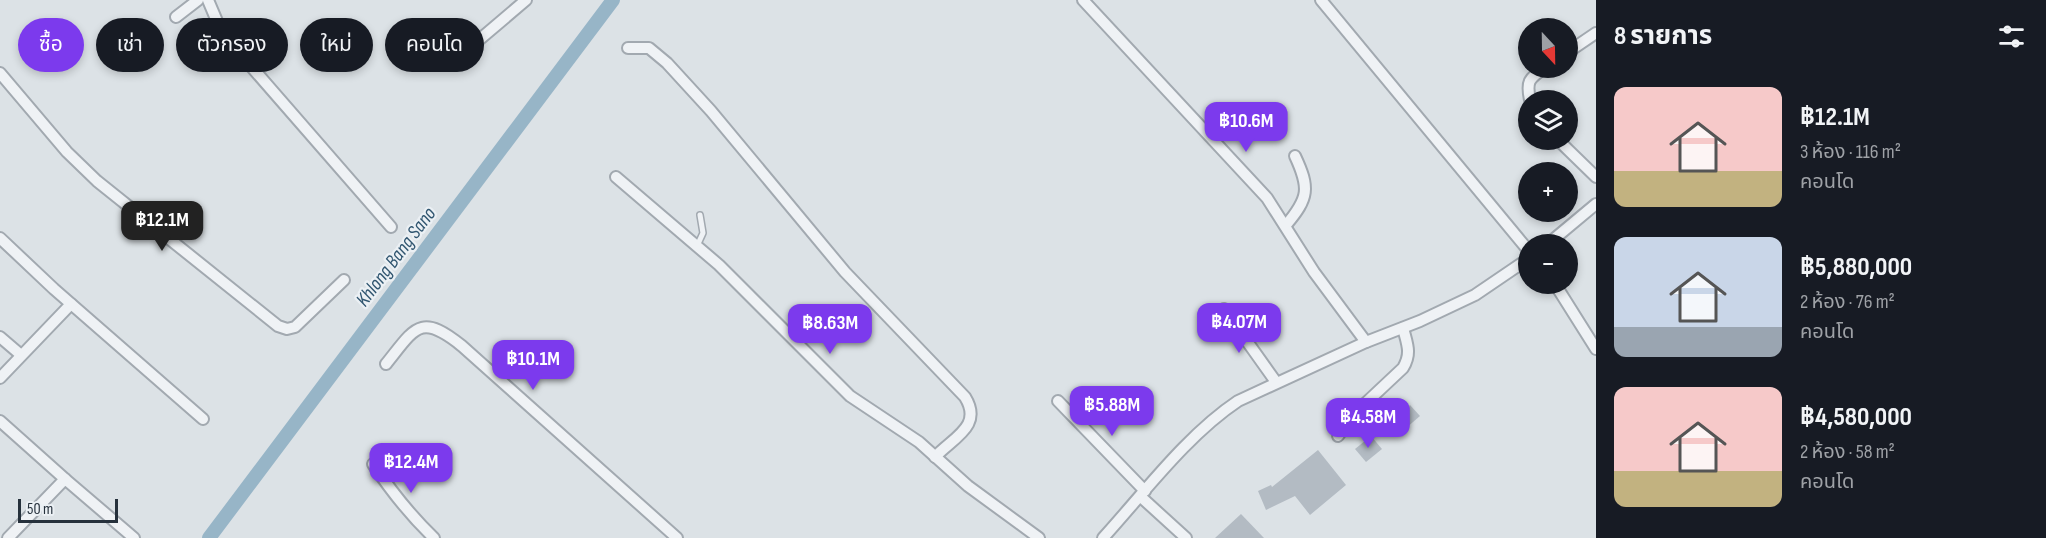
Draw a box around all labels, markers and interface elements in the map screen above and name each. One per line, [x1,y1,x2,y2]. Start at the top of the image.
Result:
chip: ซื้อ [18,18,84,72]
chip: เช่า [96,18,164,72]
chip: ตัวกรอง [176,18,288,72]
chip: ใหม่ [300,18,373,72]
chip: คอนโด [385,18,484,72]
north arrow [1518,18,1578,78]
map controls [1518,18,1578,294]
icon: filters [1995,20,2028,53]
text: 8 รายการ [1614,21,1712,52]
button: layers [1518,90,1578,150]
pin: ฿10.6M [1197,102,1295,153]
text: ฿12.1M [1800,102,1870,133]
text: ฿10.6M [1219,109,1273,133]
icon: home [1662,111,1734,183]
text: 3 ห้อง · 116 m² [1800,140,1901,164]
button: + [1518,162,1578,222]
text: คอนโด [1800,170,1854,194]
pin: ฿12.1M [113,201,211,252]
water label: Khlong Bang Sano [351,203,441,311]
text: ฿12.1M [135,208,189,232]
button: − [1518,234,1578,294]
text: ฿5,880,000 [1800,252,1912,283]
icon: home [1662,261,1734,333]
text: 2 ห้อง · 76 m² [1800,290,1895,314]
pin: ฿4.07M [1190,303,1288,354]
pin: ฿8.63M [781,304,879,355]
text: ฿4.07M [1211,310,1267,334]
text: ฿8.63M [802,311,858,335]
text: คอนโด [1800,320,1854,344]
pin: ฿10.1M [484,340,582,391]
text: ฿10.1M [506,347,560,371]
pin: ฿5.88M [1063,386,1161,437]
text: ฿5.88M [1084,393,1140,417]
pin: ฿4.58M [1319,398,1417,449]
text: ฿4,580,000 [1800,402,1912,433]
text: ฿4.58M [1340,405,1396,429]
icon: home [1662,411,1734,483]
text: 2 ห้อง · 58 m² [1800,440,1895,464]
pin: ฿12.4M [362,443,460,494]
text: ฿12.4M [383,450,439,474]
text: คอนโด [1800,470,1854,494]
scale bar [18,496,118,524]
text: 50 m [27,500,53,519]

